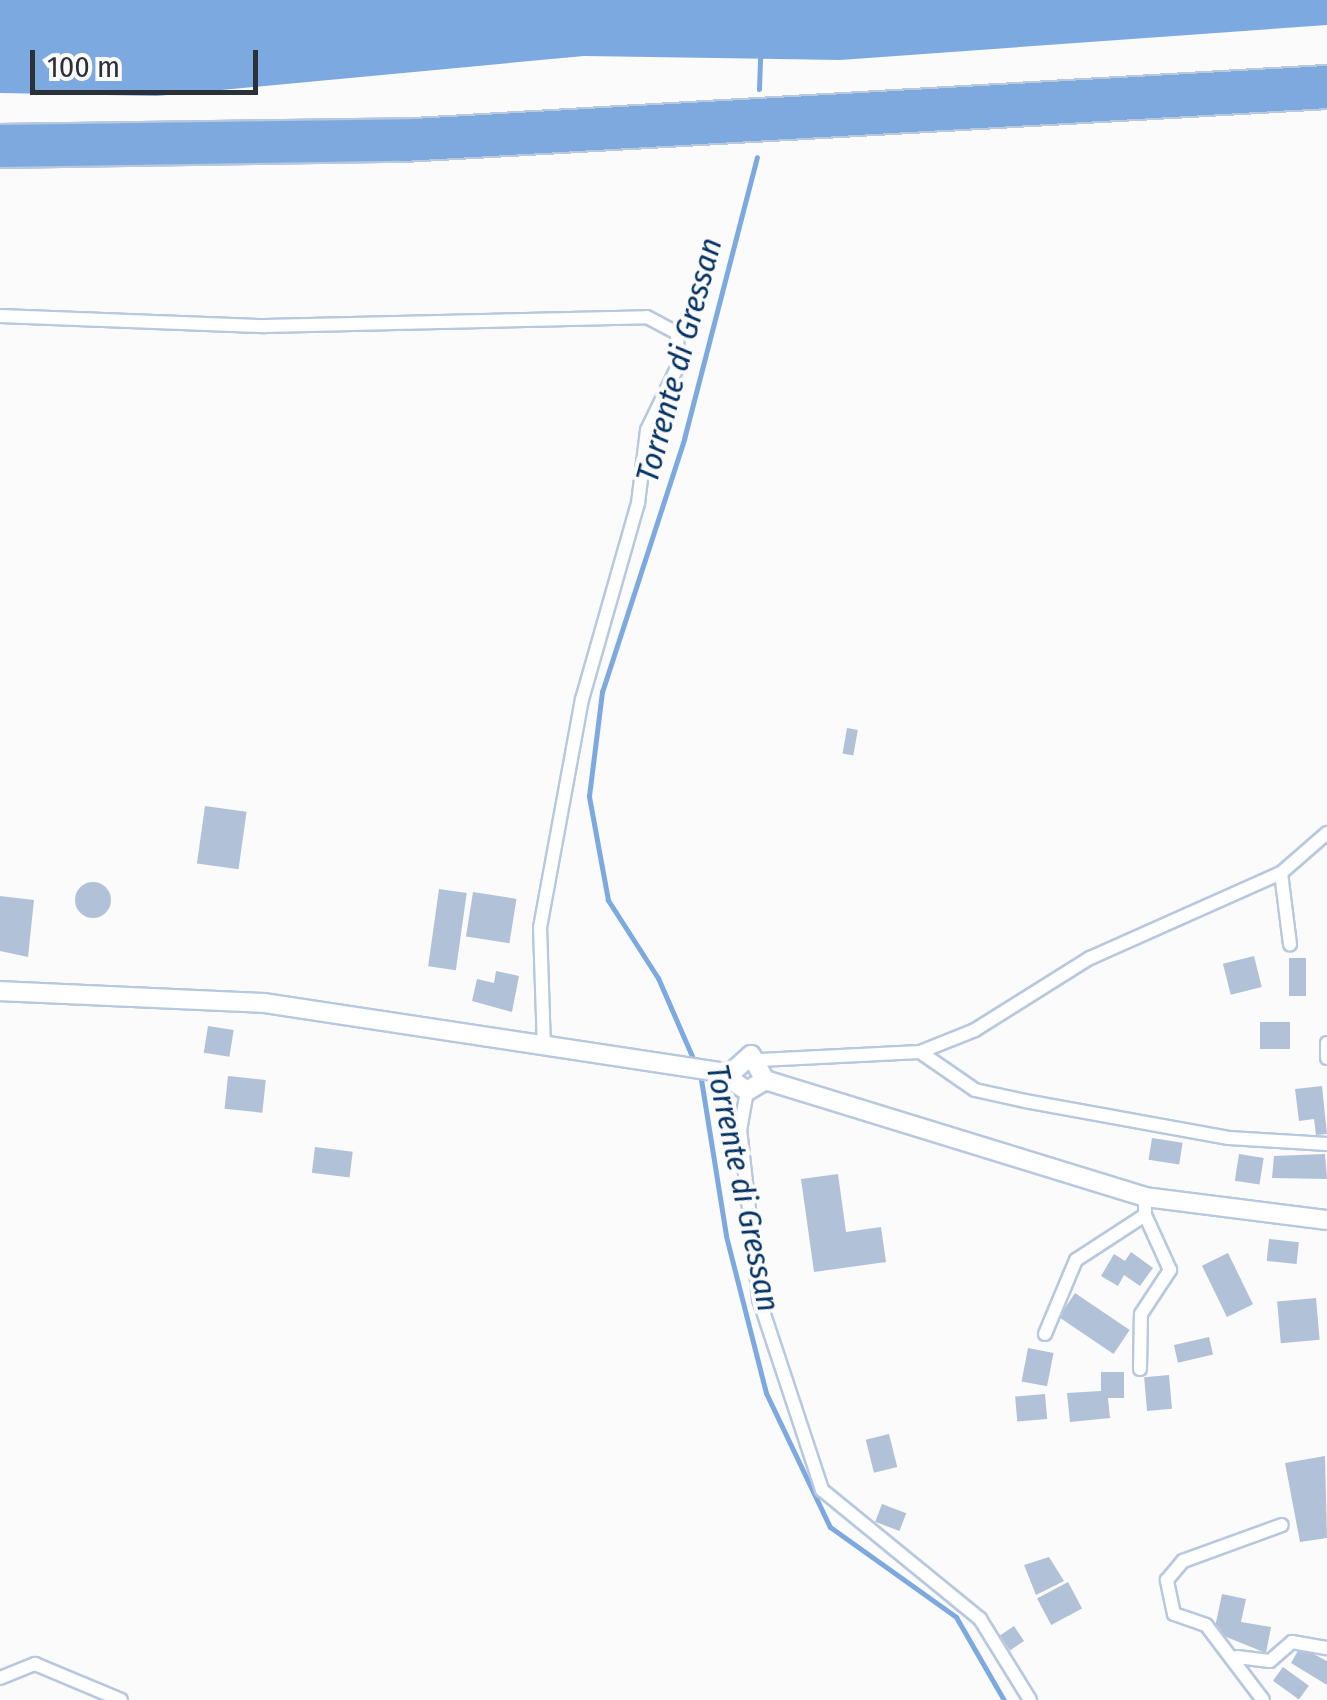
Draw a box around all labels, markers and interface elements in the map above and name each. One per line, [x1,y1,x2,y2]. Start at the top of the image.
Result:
scale bar [35,30,262,92]
text: 100 m [47,49,120,85]
water label: Torrente di Gressan [628,234,730,486]
water label: Torrente di Gressan [698,1061,788,1315]

